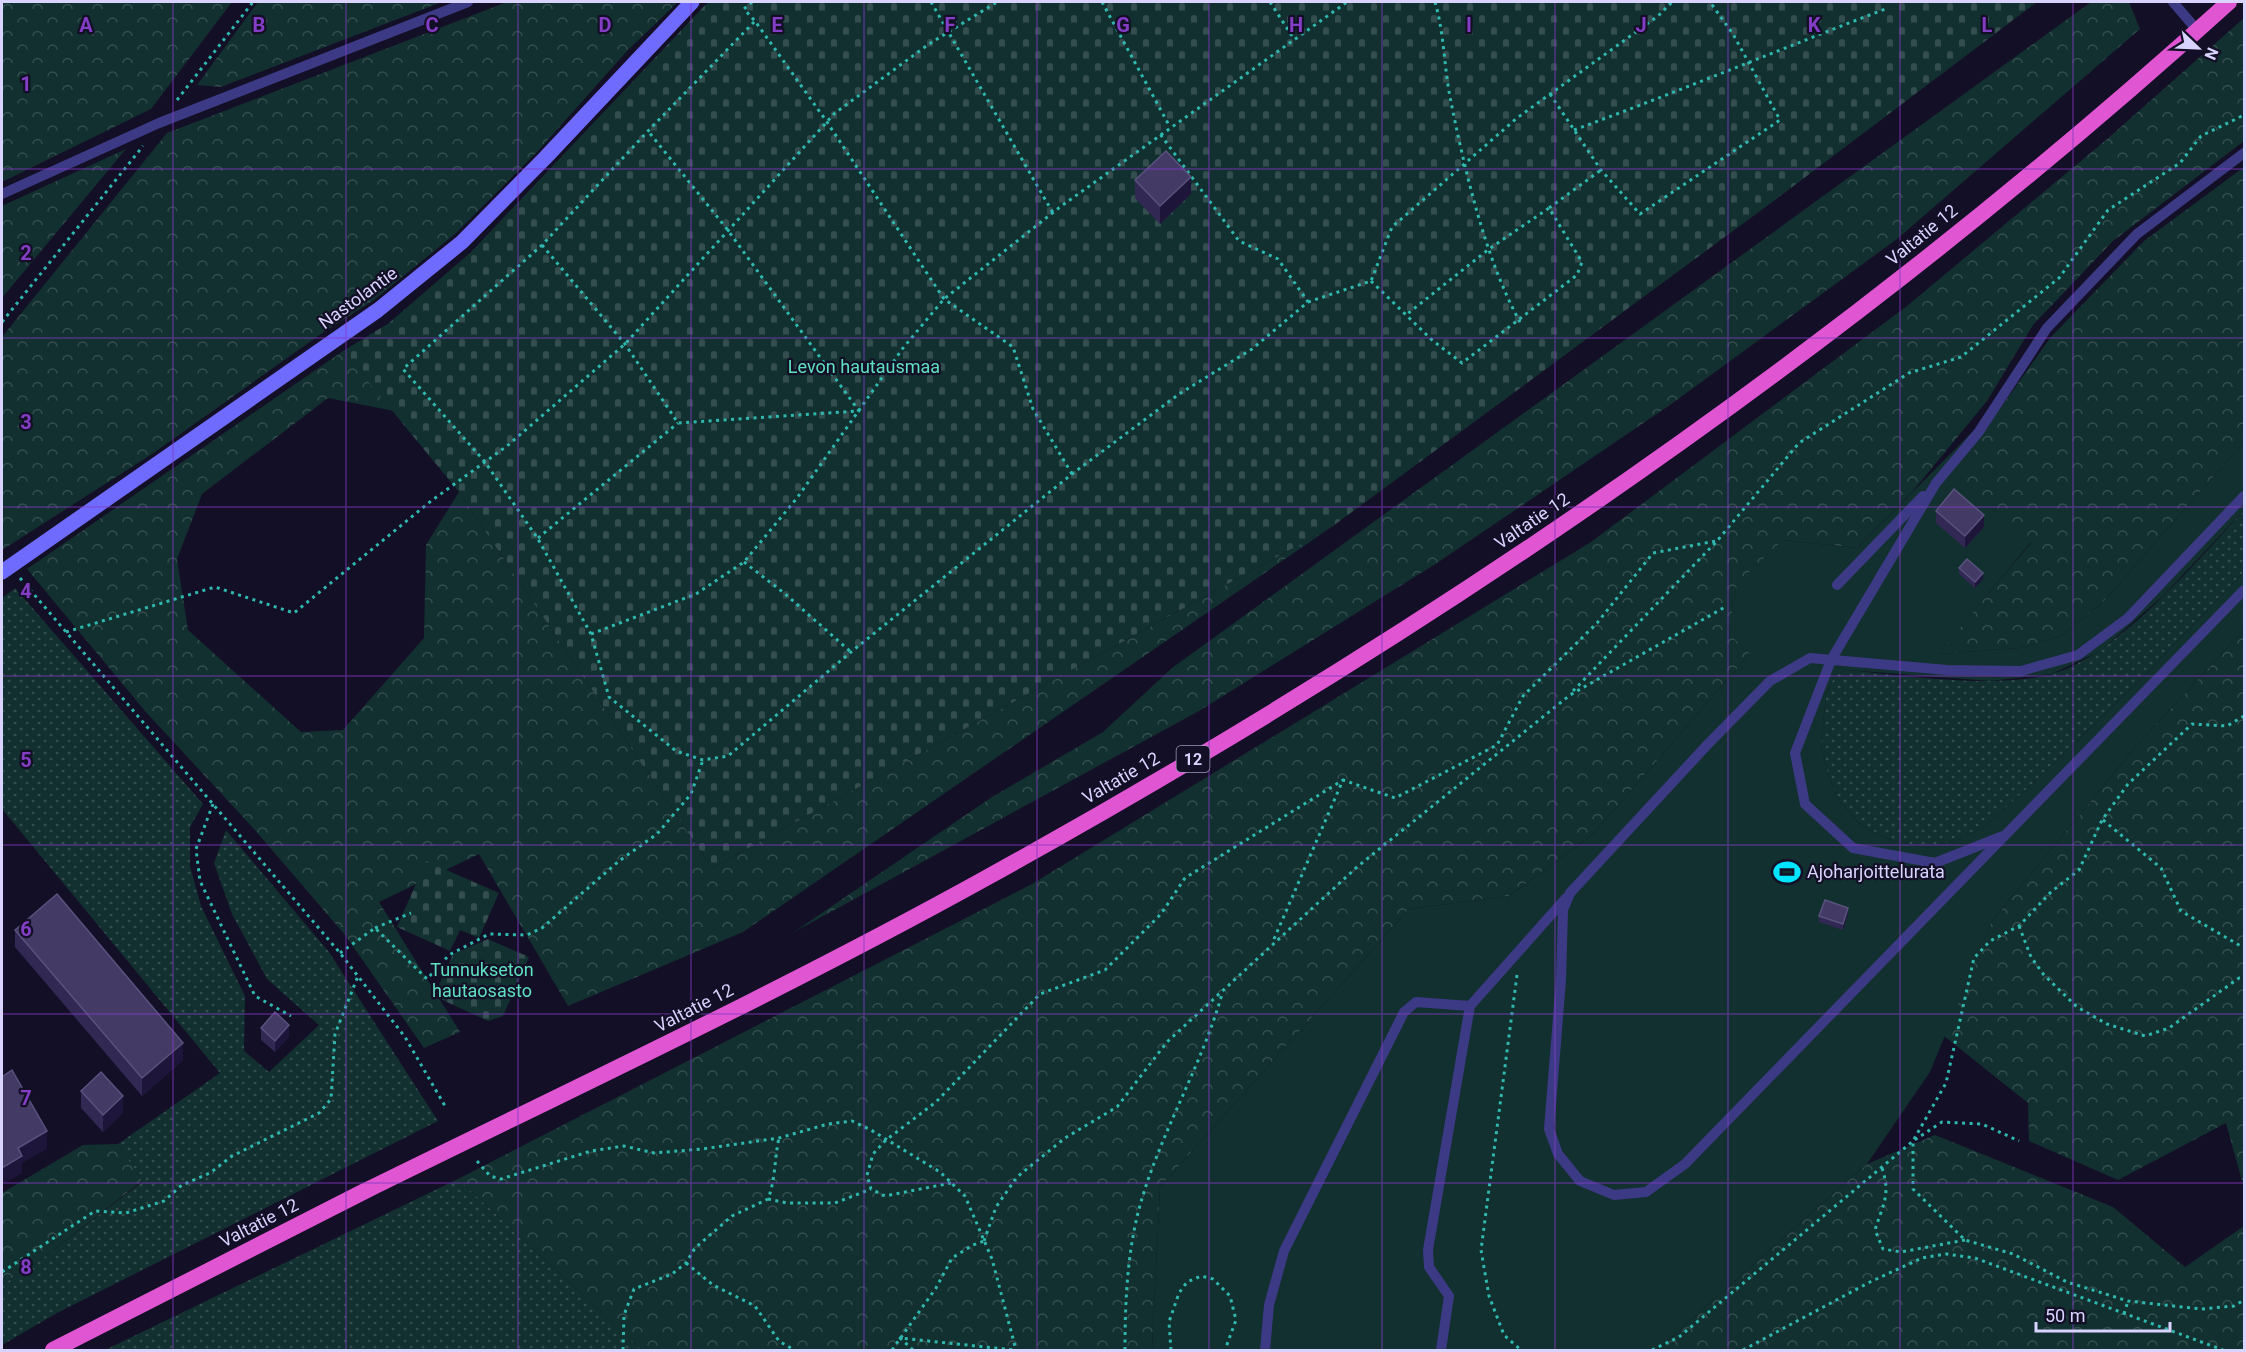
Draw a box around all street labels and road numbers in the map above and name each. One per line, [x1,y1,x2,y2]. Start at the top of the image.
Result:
street label: Valtatie 12 [1882,200,1961,270]
street label: Nastolantie [314,262,401,333]
street label: Valtatie 12 [1490,488,1573,553]
road number: 12 [1176,746,1210,772]
street label: Valtatie 12 [1079,747,1163,808]
street label: Valtatie 12 [651,979,737,1036]
street label: Valtatie 12 [216,1194,302,1251]

